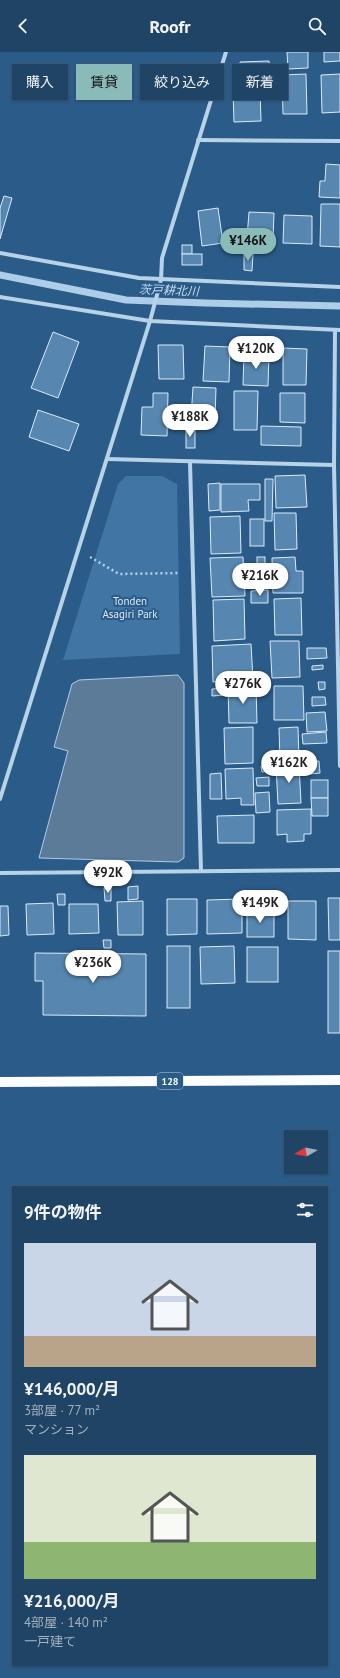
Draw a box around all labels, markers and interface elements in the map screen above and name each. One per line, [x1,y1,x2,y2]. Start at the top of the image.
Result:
icon: back [12,15,34,37]
text: Roofr [149,15,191,38]
icon: search [306,15,328,37]
chip: 購入 [12,64,68,100]
chip: 賃貸 [76,64,132,100]
chip: 絞り込み [140,64,224,100]
chip: 新着 [232,64,288,100]
pin: ¥146K [220,228,276,262]
text: ¥146K [229,232,267,249]
water label: 茨戸耕北川 [139,281,201,299]
pin: ¥120K [228,336,284,370]
text: ¥120K [237,340,275,357]
pin: ¥188K [162,404,218,438]
text: ¥188K [171,408,209,425]
pin: ¥216K [232,563,288,597]
text: ¥216K [241,567,279,584]
park label: Tonden Asagiri Park [102,594,158,621]
pin: ¥276K [215,671,271,705]
text: ¥276K [224,675,262,692]
pin: ¥162K [261,750,317,784]
text: ¥162K [270,754,308,771]
pin: ¥92K [84,860,132,894]
text: ¥92K [93,864,123,881]
pin: ¥149K [232,890,288,924]
text: ¥149K [241,894,279,911]
pin: ¥236K [65,950,121,984]
text: ¥236K [74,954,112,971]
road number: 128 [157,1073,183,1089]
north arrow [284,1130,328,1174]
map controls [284,1130,328,1174]
icon: filters [294,1199,316,1221]
text: 9件の物件 [24,1201,102,1223]
icon: home [134,1269,206,1341]
text: ¥146,000/月 [24,1378,120,1400]
text: 3部屋 · 77 m² [24,1402,100,1419]
text: マンション [24,1421,89,1438]
icon: home [134,1481,206,1553]
text: ¥216,000/月 [24,1590,120,1612]
text: 4部屋 · 140 m² [24,1614,108,1631]
text: 一戸建て [24,1633,76,1650]

